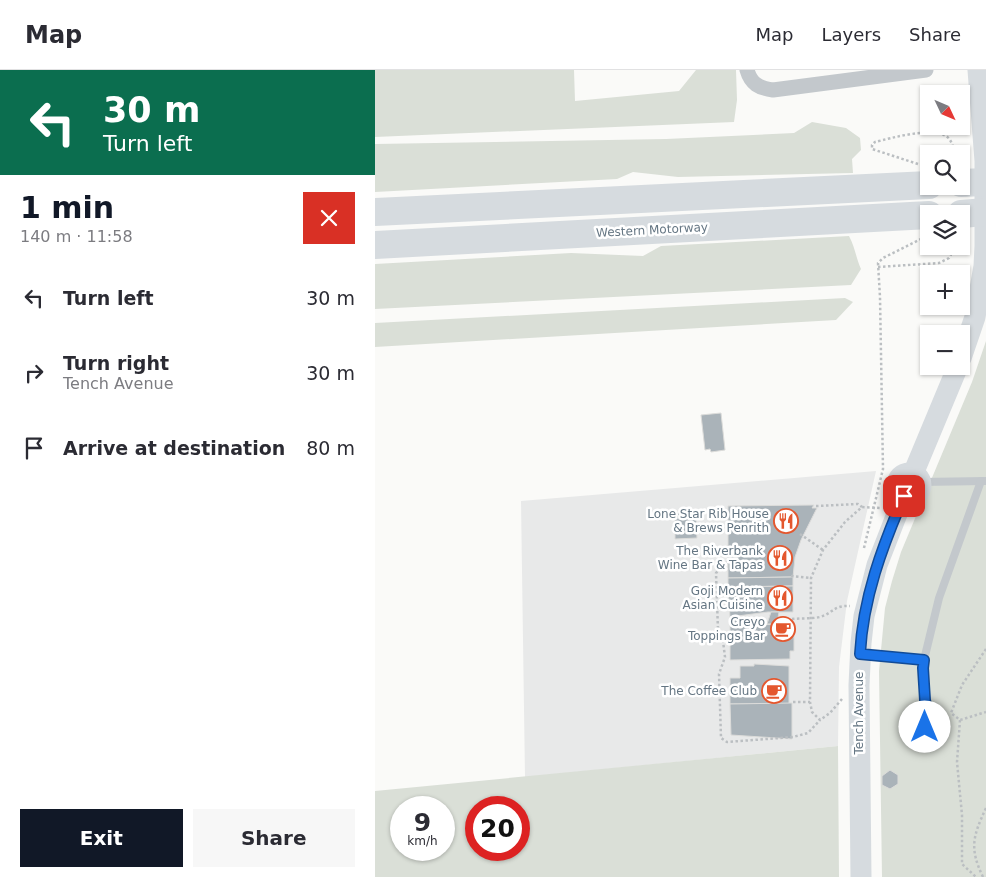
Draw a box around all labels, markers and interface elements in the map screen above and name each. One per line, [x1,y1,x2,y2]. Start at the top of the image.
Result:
text: Map [25,21,82,49]
text: Map [755,24,793,45]
text: Layers [821,24,881,45]
text: Share [909,24,961,45]
north arrow [920,85,970,135]
map controls [920,85,970,375]
icon: left [20,90,85,155]
text: 30 m [103,90,200,130]
text: Turn left [103,131,192,156]
button: search [920,145,970,195]
text: 1 min [20,190,114,225]
button: close [303,192,355,244]
button: layers [920,205,970,255]
street label: Western Motorway [596,220,708,240]
text: 140 m · 11:58 [20,227,133,246]
button: + [920,265,970,315]
icon: left [20,284,48,312]
text: Turn left [63,287,154,309]
text: 30 m [306,287,355,309]
button: − [920,325,970,375]
text: Turn right [63,352,169,374]
icon: right [20,359,48,387]
text: 30 m [306,362,355,384]
text: Tench Avenue [63,374,174,393]
icon: arrive [20,434,48,462]
text: Arrive at destination [63,437,285,459]
text: 80 m [306,437,355,459]
pin [883,475,925,517]
icon: arrive [890,482,918,510]
place label: Lone Star Rib House & Brews Penrith [647,507,769,535]
restaurant icon: Lone Star Rib House & Brews Penrith [773,508,799,534]
place label: The Riverbank Wine Bar & Tapas [658,544,763,572]
restaurant icon: The Riverbank Wine Bar & Tapas [767,545,793,571]
place label: Goji Modern Asian Cuisine [683,584,763,612]
restaurant icon: Goji Modern Asian Cuisine [767,585,793,611]
place label: Creyo Toppings Bar [687,615,765,643]
cafe icon: Creyo Toppings Bar [770,616,796,642]
street label: Tench Avenue [852,672,866,755]
cafe icon: The Coffee Club [761,678,787,704]
place label: The Coffee Club [660,684,757,698]
position arrow [898,700,950,752]
speed limit sign: 20 [465,796,530,861]
text: 9 [414,808,431,837]
button: Exit [20,809,183,867]
button: Share [193,809,355,867]
text: km/h [407,834,438,848]

